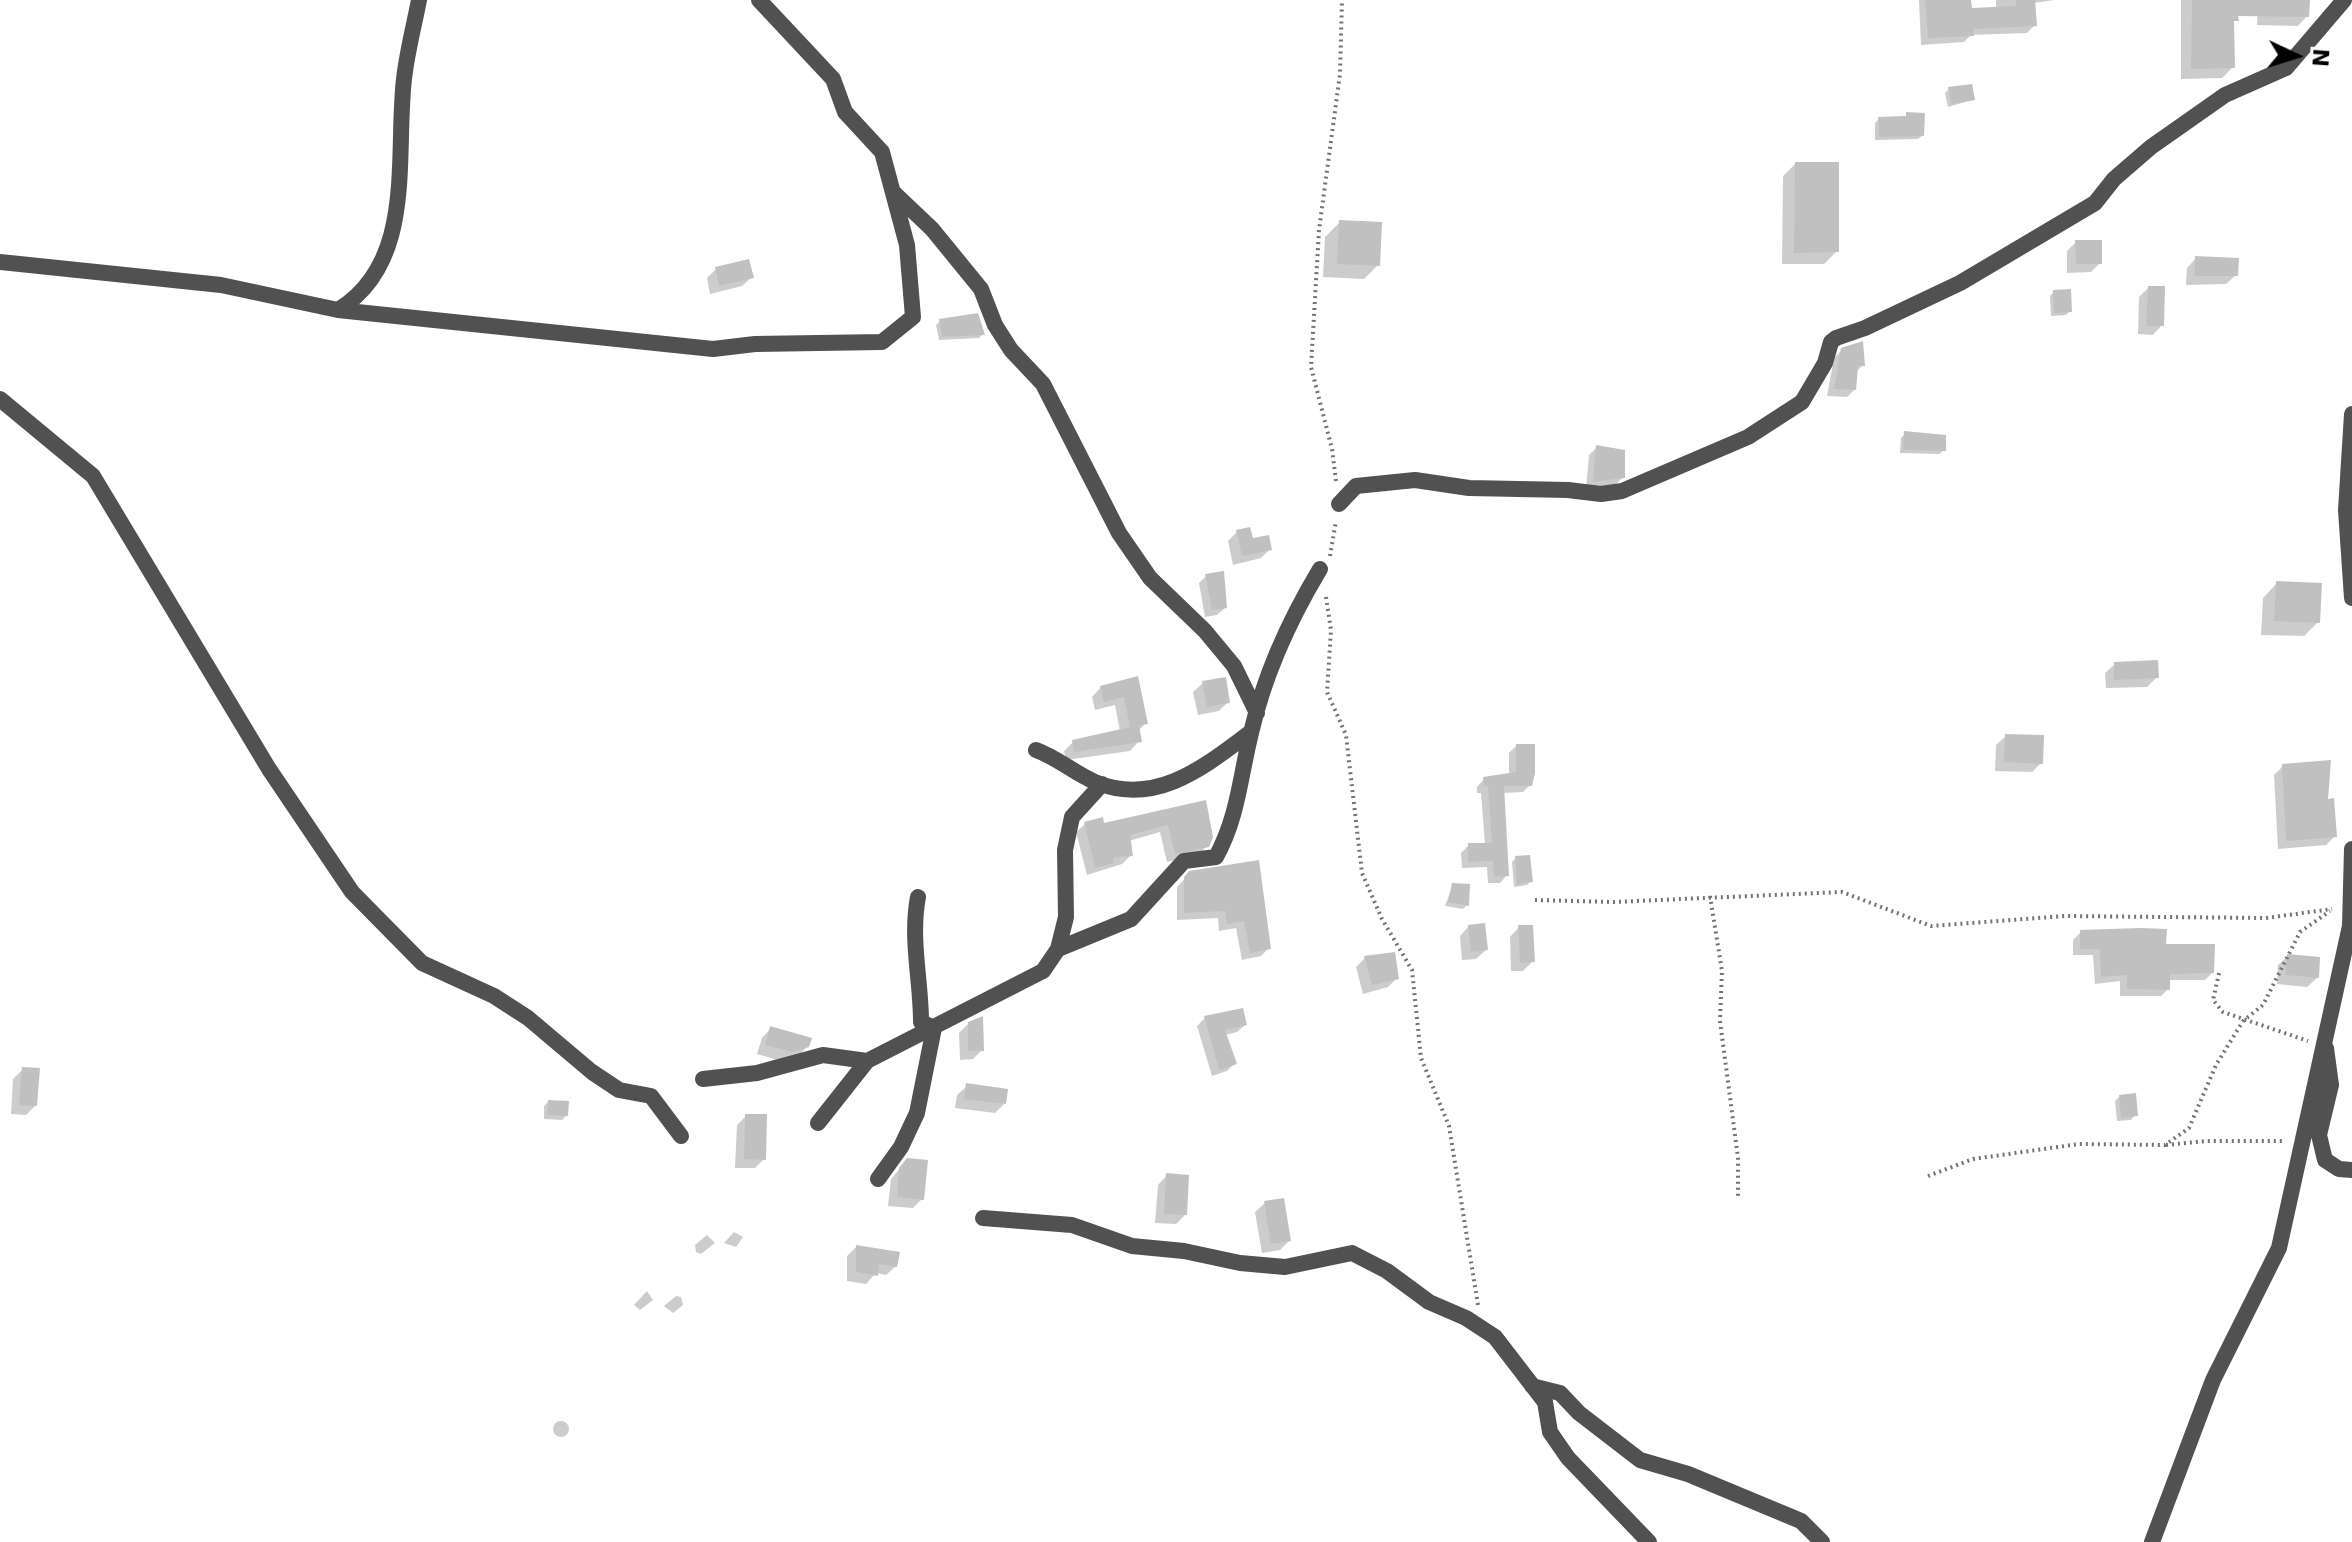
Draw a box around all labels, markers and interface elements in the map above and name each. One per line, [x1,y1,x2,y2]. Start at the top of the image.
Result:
north arrow [2256,16,2336,96]
text: N [2307,48,2334,68]

